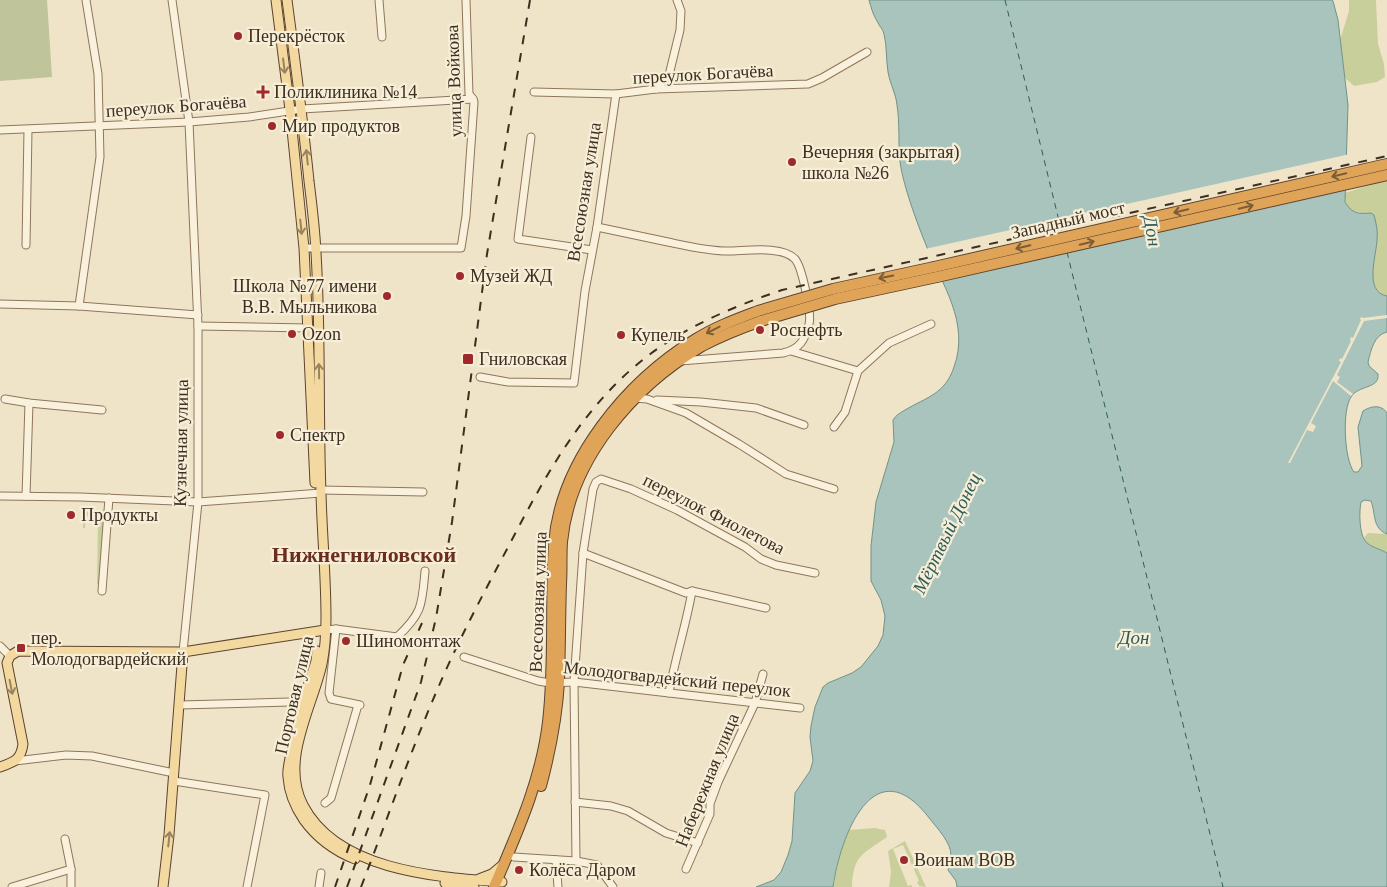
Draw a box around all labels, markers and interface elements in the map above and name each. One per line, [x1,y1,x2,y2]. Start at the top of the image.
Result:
street label: улица Войкова [442,24,466,138]
place label: Перекрёсток [248,26,345,46]
marker: Перекрёсток [232,30,244,42]
one-way arrow [279,57,289,73]
street label: переулок Богачёва [632,60,774,88]
place label: Поликлиника №14 [274,82,417,102]
marker: Поликлиника №14 [256,85,270,99]
street label: переулок Богачёва [105,91,247,121]
place label: Мир продуктов [282,116,400,136]
marker: Мир продуктов [266,120,278,132]
street label: Всесоюзная улица [563,121,605,263]
place label: Вечерняя (закрытая) школа №26 [802,142,960,183]
one-way arrow [302,149,311,165]
marker: Вечерняя (закрытая) школа №26 [786,156,798,168]
one-way arrow [1332,171,1348,180]
street label: Западный мост [1009,197,1127,243]
one-way arrow [1237,202,1253,211]
one-way arrow [1173,207,1189,216]
water label: Дон [1139,212,1166,248]
one-way arrow [297,219,306,235]
one-way arrow [1079,238,1095,247]
one-way arrow [1015,243,1031,252]
place label: Музей ЖД [470,266,552,286]
marker: Музей ЖД [454,270,466,282]
one-way arrow [879,273,895,282]
place label: Школа №77 имени В.В. Мыльникова [233,276,377,317]
marker: Школа №77 имени В.В. Мыльникова [381,290,393,302]
place label: Роснефть [770,320,843,340]
place label: Ozon [302,324,341,344]
marker: Роснефть [754,324,766,336]
place label: Купель [631,325,685,345]
one-way arrow [706,326,721,335]
marker: Ozon [286,328,298,340]
marker: Купель [615,329,627,341]
place label: Гниловская [479,349,567,369]
marker: Гниловская [461,352,475,366]
one-way arrow [314,364,323,380]
street label: Кузнечная улица [170,379,192,507]
place label: Спектр [290,425,345,445]
marker: Спектр [274,429,286,441]
water label: Мёртвый Донец [908,469,985,598]
street label: переулок Фиолетова [640,470,788,558]
place label: Продукты [81,505,158,525]
marker: Продукты [65,509,77,521]
street label: Всесоюзная улица [526,531,550,673]
district label: Нижнегниловской [272,542,456,567]
water label: Дон [1116,627,1150,648]
place label: пер. Молодогвардейский [31,628,186,669]
place label: Шиномонтаж [356,631,461,651]
street label: Портовая улица [271,634,317,756]
marker: Шиномонтаж [340,635,352,647]
marker: пер. Молодогвардейский [15,642,27,654]
street label: Молодогвардейский переулок [562,657,792,701]
one-way arrow [7,678,17,694]
street label: Набережная улица [671,710,743,850]
one-way arrow [164,831,174,847]
place label: Воинам ВОВ [914,850,1015,870]
marker: Воинам ВОВ [898,854,910,866]
place label: Колёса Даром [529,860,636,880]
marker: Колёса Даром [513,864,525,876]

